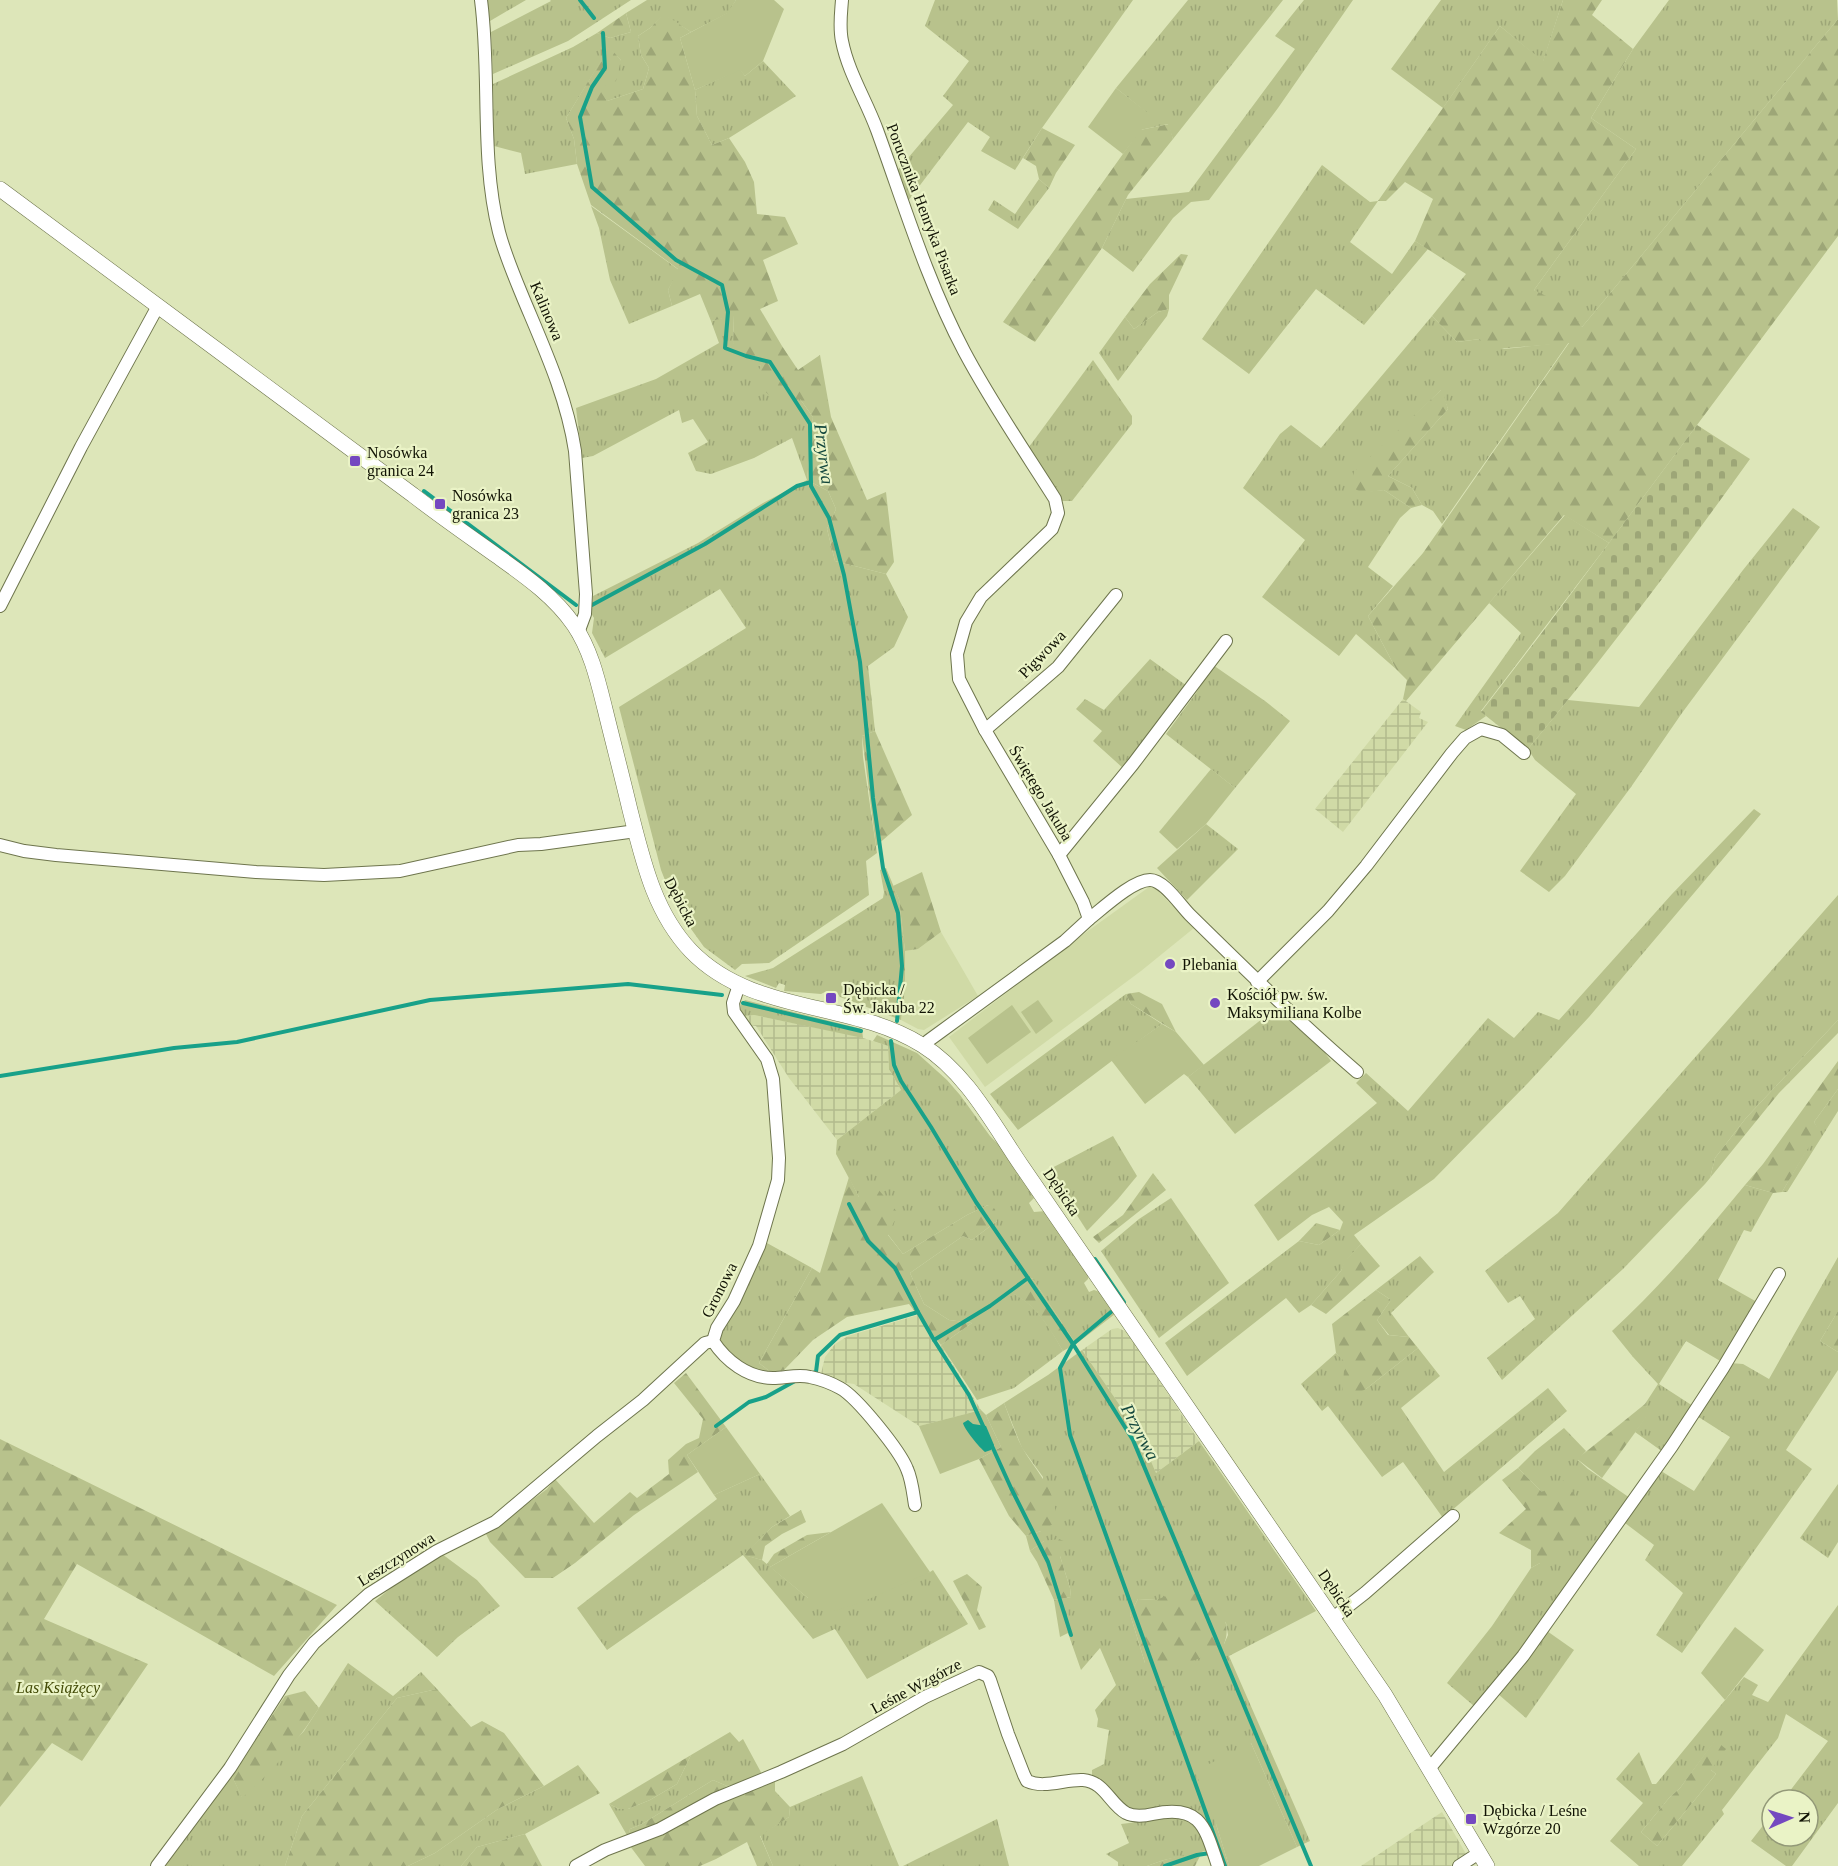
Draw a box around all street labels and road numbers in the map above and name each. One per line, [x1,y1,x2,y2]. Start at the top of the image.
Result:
street label: Porucznika Henryka Pisarka [882,121,965,297]
street label: Kalinowa [527,279,567,343]
street label: Pigwowa [1015,627,1070,682]
street label: Świętego Jakuba [1005,742,1077,844]
street label: Dębicka [660,874,701,930]
street label: Dębicka [1039,1165,1084,1219]
street label: Gronowa [698,1260,740,1320]
street label: Leszczynowa [355,1529,438,1590]
street label: Dębicka [1314,1566,1359,1620]
street label: Leśne Wzgórze [868,1655,964,1718]

